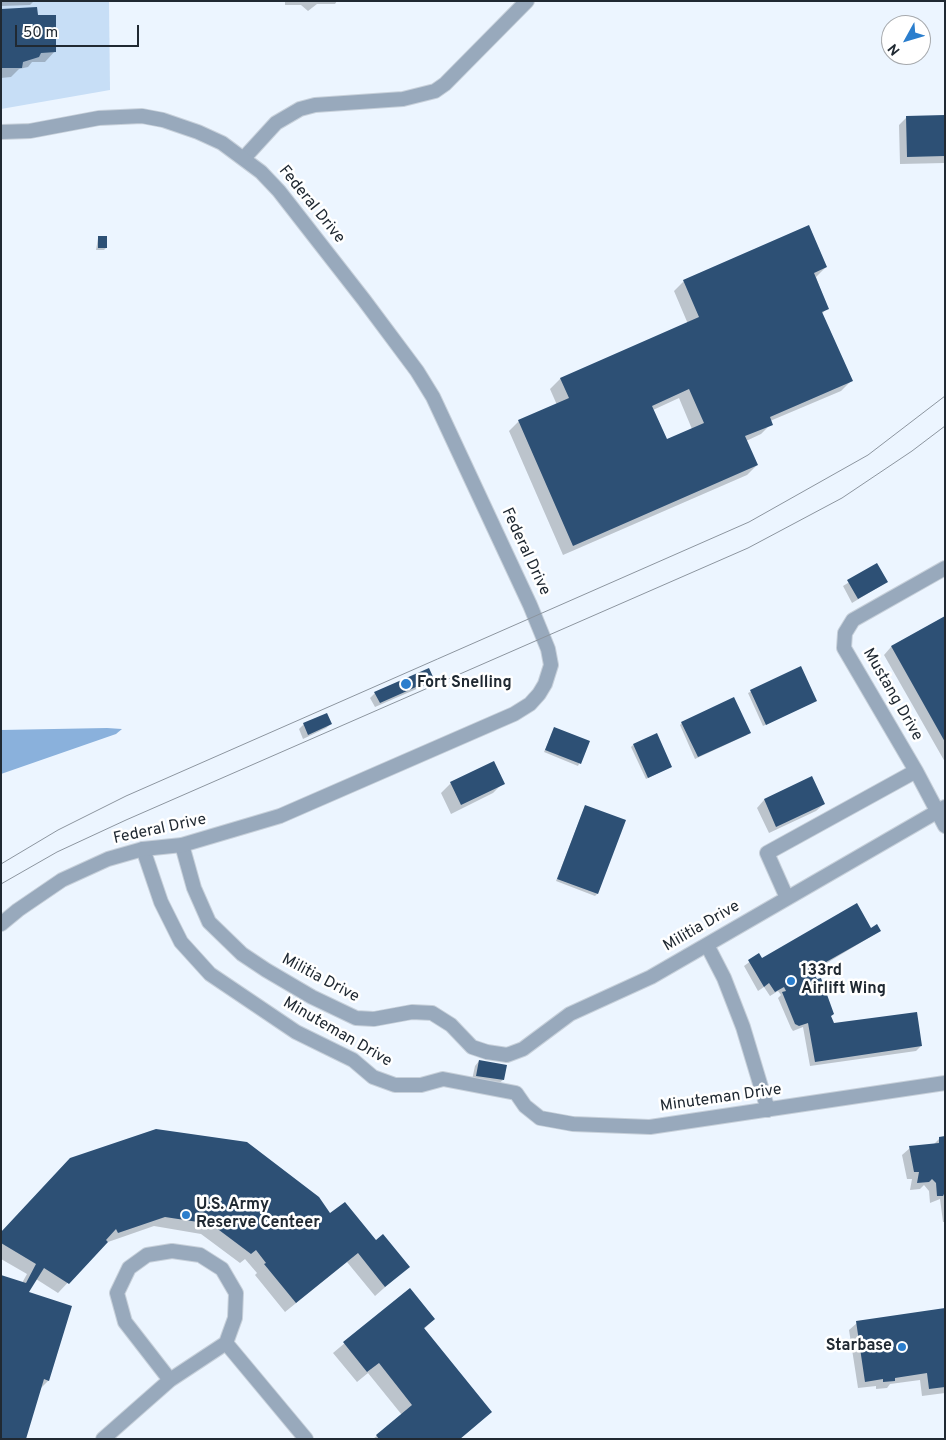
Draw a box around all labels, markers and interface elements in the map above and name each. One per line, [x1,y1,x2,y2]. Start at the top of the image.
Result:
scale bar [18,15,141,47]
north arrow [881,15,931,65]
text: 50 m [23,24,58,43]
text: N [885,40,905,58]
street label: Federal Drive [274,162,348,248]
street label: Federal Drive [496,505,554,599]
street label: Mustang Drive [858,645,926,745]
place label: Fort Snelling [417,674,512,694]
marker: Fort Snelling [399,677,413,691]
street label: Federal Drive [112,811,208,849]
street label: Militia Drive [660,897,744,957]
street label: Militia Drive [278,951,362,1007]
place label: 133rd Airlift Wing [801,962,886,1000]
marker: 133rd Airlift Wing [785,975,797,987]
street label: Minuteman Drive [279,994,395,1072]
street label: Minuteman Drive [659,1081,783,1117]
place label: U.S. Army Reserve Centeer [196,1196,320,1234]
marker: U.S. Army Reserve Centeer [180,1209,192,1221]
place label: Starbase [826,1337,892,1357]
marker: Starbase [896,1341,908,1353]

